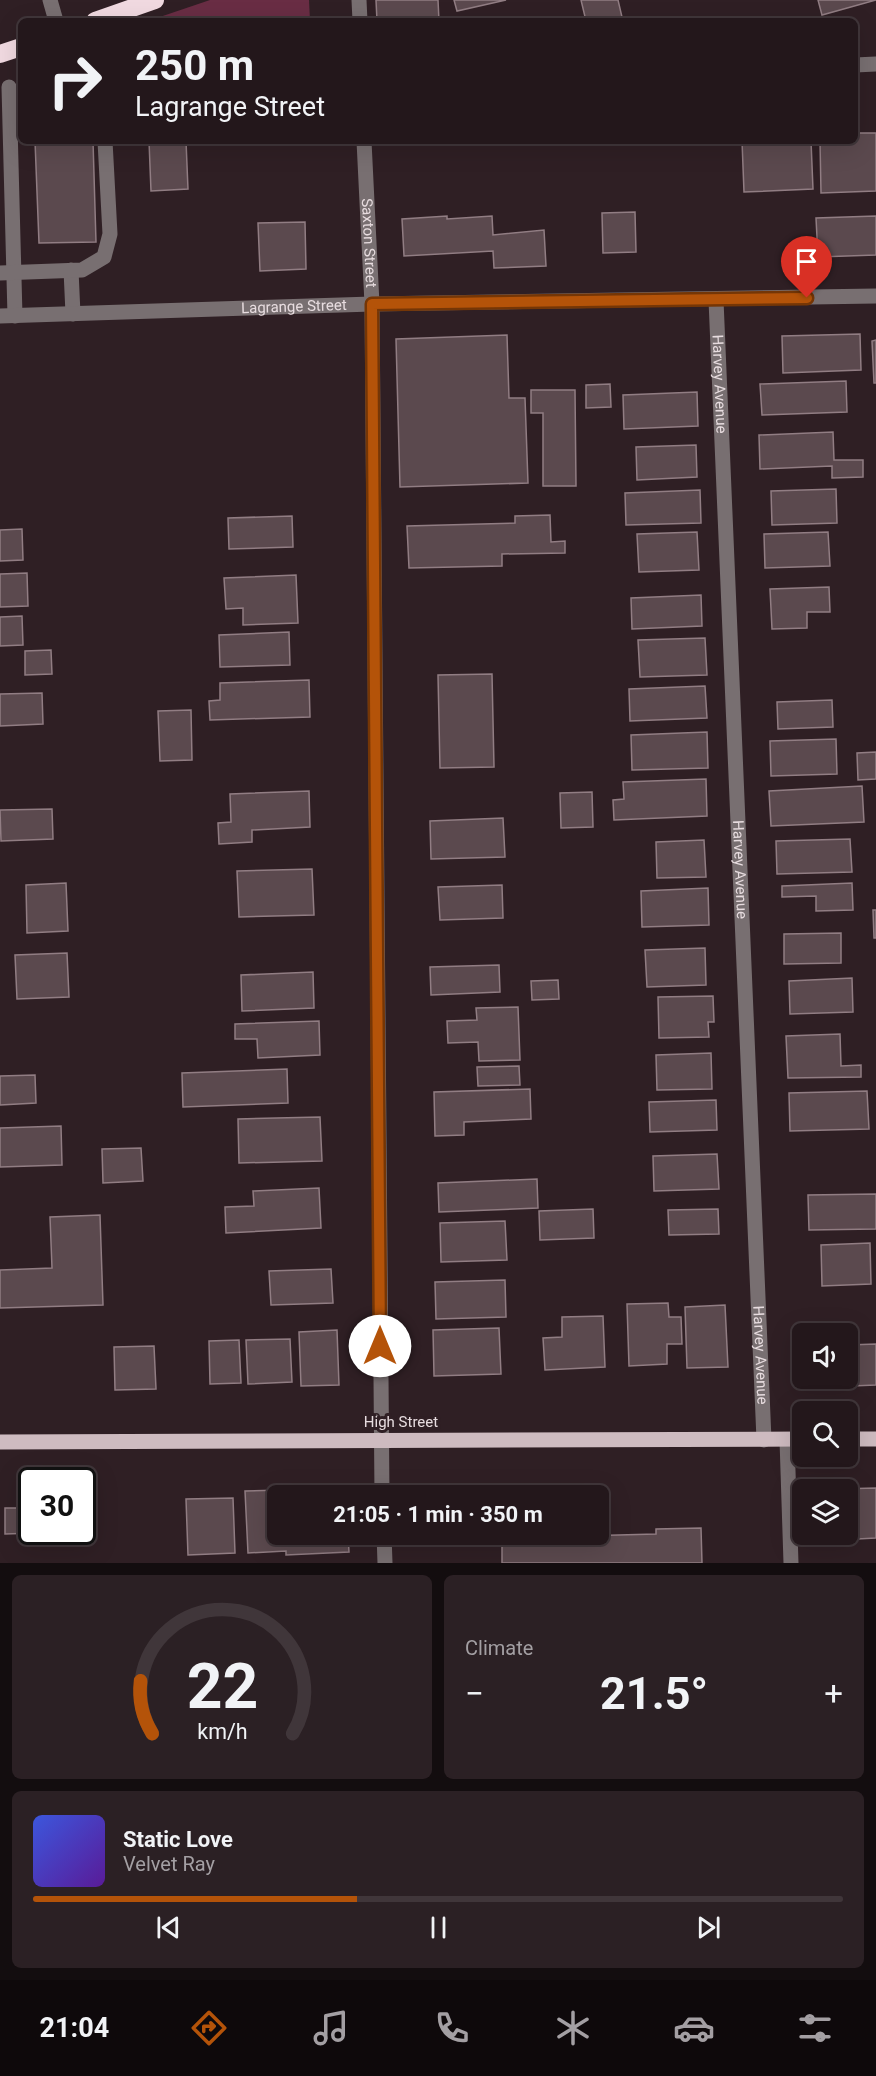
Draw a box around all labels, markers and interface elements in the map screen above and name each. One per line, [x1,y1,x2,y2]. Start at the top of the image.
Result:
text: 250 m [135,41,254,90]
icon: right [36,42,114,120]
text: Lagrange Street [135,91,325,123]
street label: Saxton Street [358,198,380,288]
pin [781,236,832,298]
icon: arrive [790,245,823,278]
street label: Lagrange Street [241,296,347,317]
street label: Harvey Avenue [708,334,731,434]
street label: Harvey Avenue [729,820,751,919]
street label: Harvey Avenue [749,1305,772,1405]
position arrow [348,1314,412,1378]
map controls [792,1323,858,1545]
button: sound [792,1323,858,1389]
button: search [792,1401,858,1467]
street label: High Street [364,1413,438,1431]
speed limit sign: 30 [18,1467,96,1545]
button: layers [792,1479,858,1545]
text: 21:05 · 1 min · 350 m [333,1502,543,1527]
text: Climate [465,1636,533,1660]
text: 22 [186,1650,258,1723]
text: 21.5° [600,1667,708,1720]
text: − [465,1674,484,1713]
text: + [824,1674,843,1713]
text: km/h [197,1719,247,1744]
text: Static Love [123,1827,233,1852]
text: Velvet Ray [123,1852,215,1876]
icon: previous [152,1911,185,1944]
icon: pause [422,1911,455,1944]
icon: next [692,1911,725,1944]
icon: directions [188,2007,230,2049]
icon: music [310,2007,352,2049]
icon: phone [431,2007,473,2049]
icon: climate [552,2007,594,2049]
icon: car [673,2007,715,2049]
icon: filters [794,2007,836,2049]
text: 21:04 [40,2012,109,2044]

